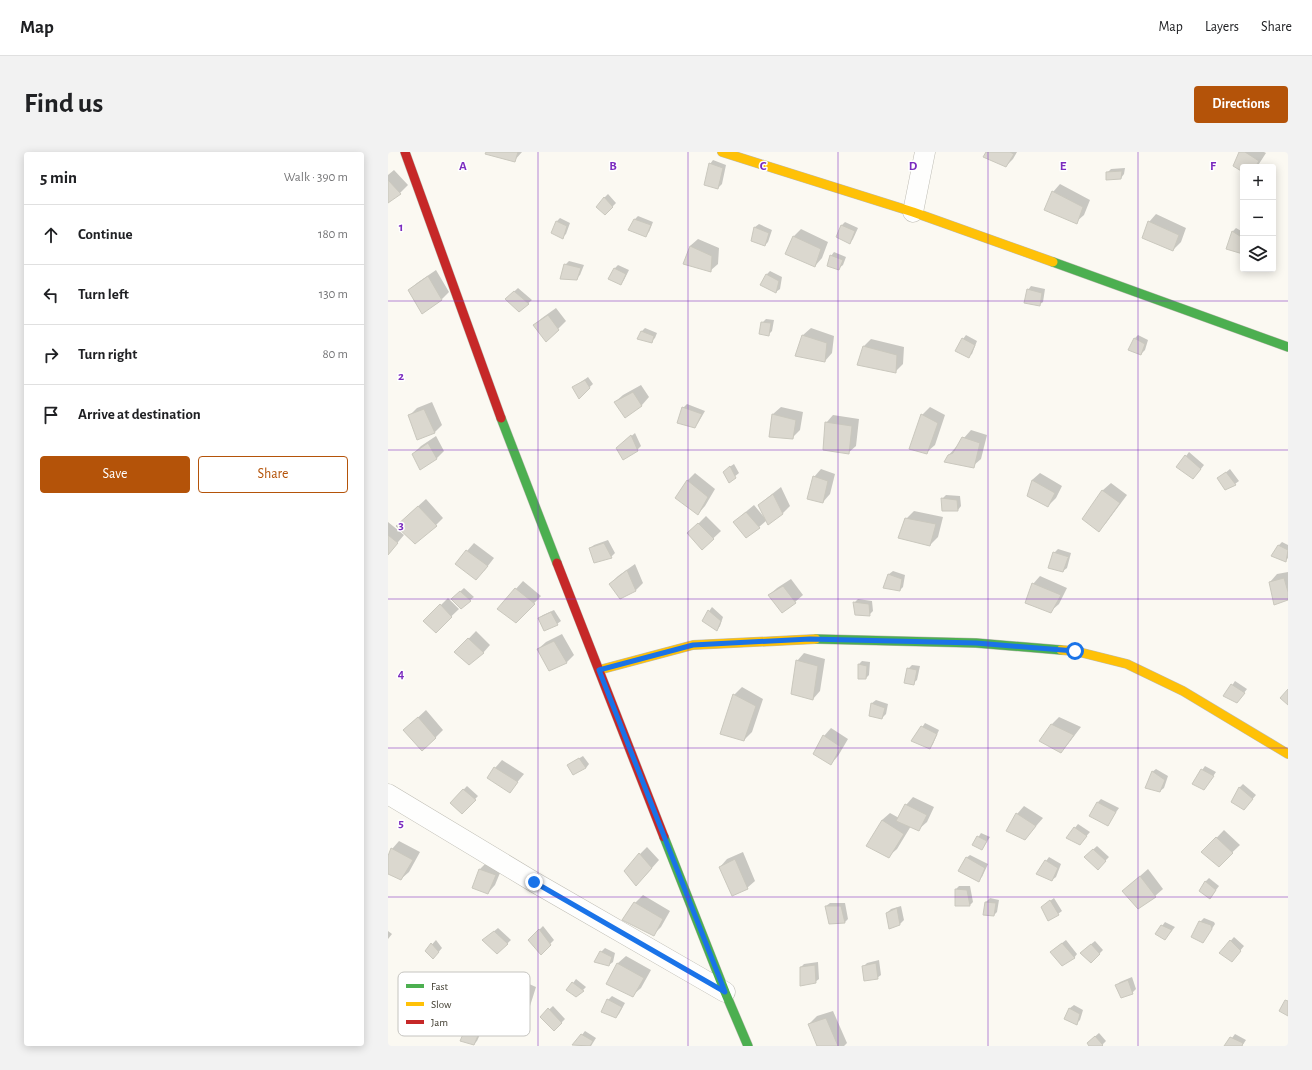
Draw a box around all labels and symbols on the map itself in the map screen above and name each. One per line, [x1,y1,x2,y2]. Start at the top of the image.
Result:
text: A [459,160,467,173]
text: B [609,160,617,173]
text: C [760,160,767,173]
text: D [909,160,918,173]
text: E [1060,160,1067,173]
text: F [1210,160,1217,173]
text: 1 [399,221,403,234]
text: 2 [398,370,404,383]
text: 3 [398,519,404,532]
route start [1066,642,1084,660]
text: 4 [398,668,405,681]
text: 5 [398,817,404,830]
route end [525,873,543,891]
legend [398,972,530,1036]
text: Fast [431,981,449,992]
text: Slow [431,999,452,1010]
text: Jam [431,1017,448,1028]

